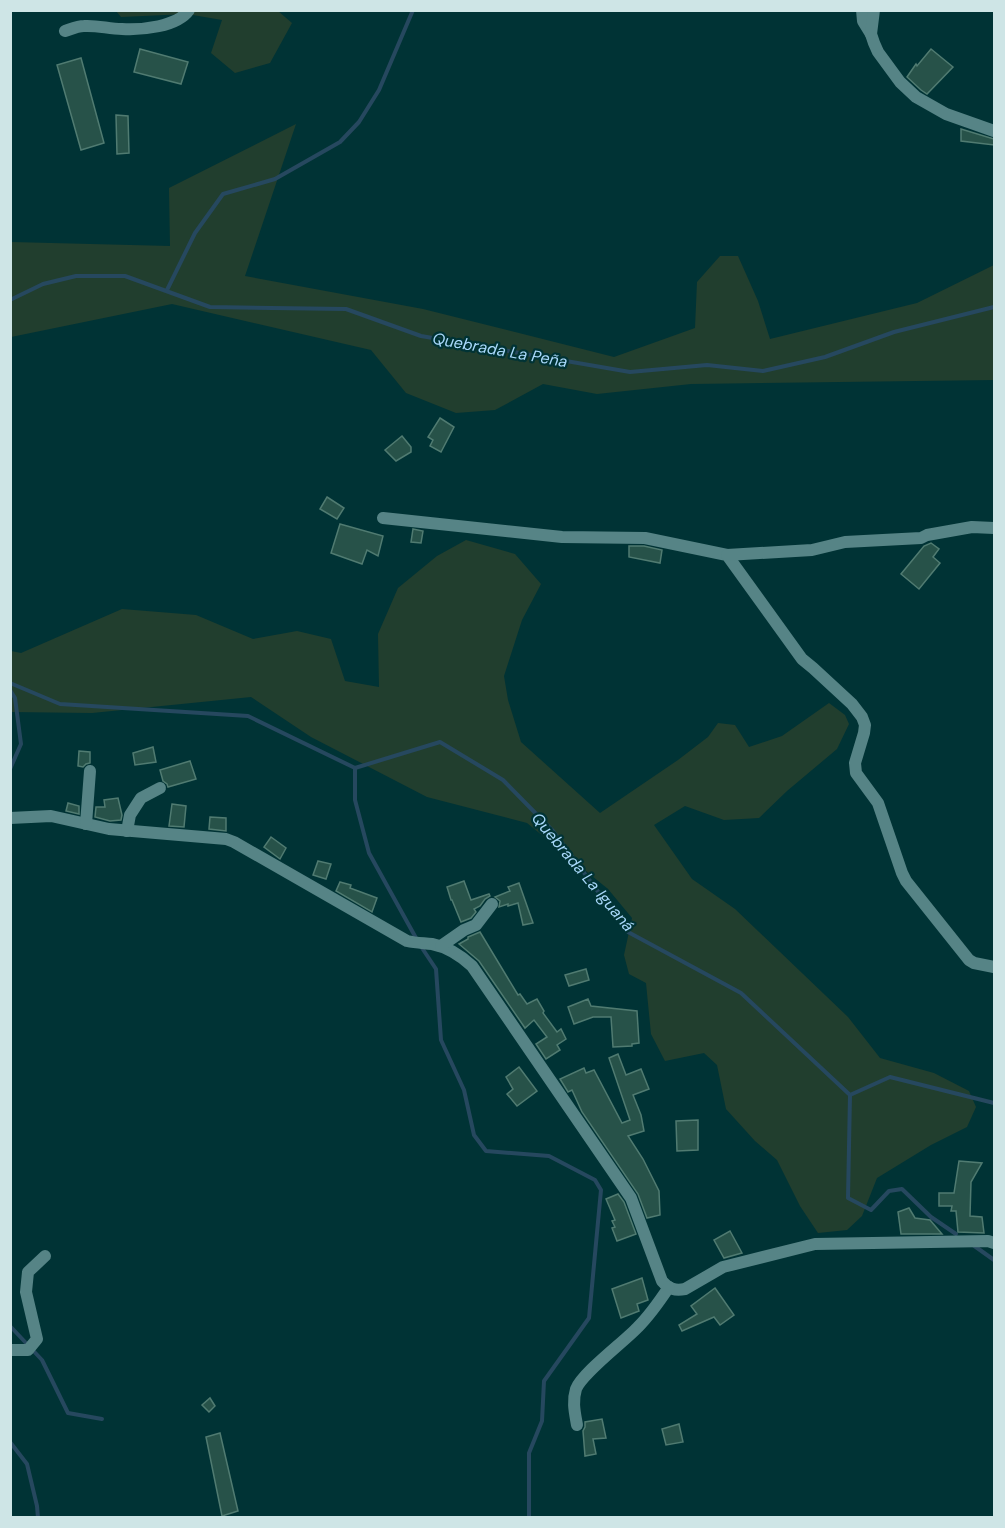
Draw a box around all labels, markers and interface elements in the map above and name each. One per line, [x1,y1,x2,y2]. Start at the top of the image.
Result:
water label: Quebrada La Peña [431,328,569,372]
water label: Quebrada La Iguaná [527,808,639,936]

